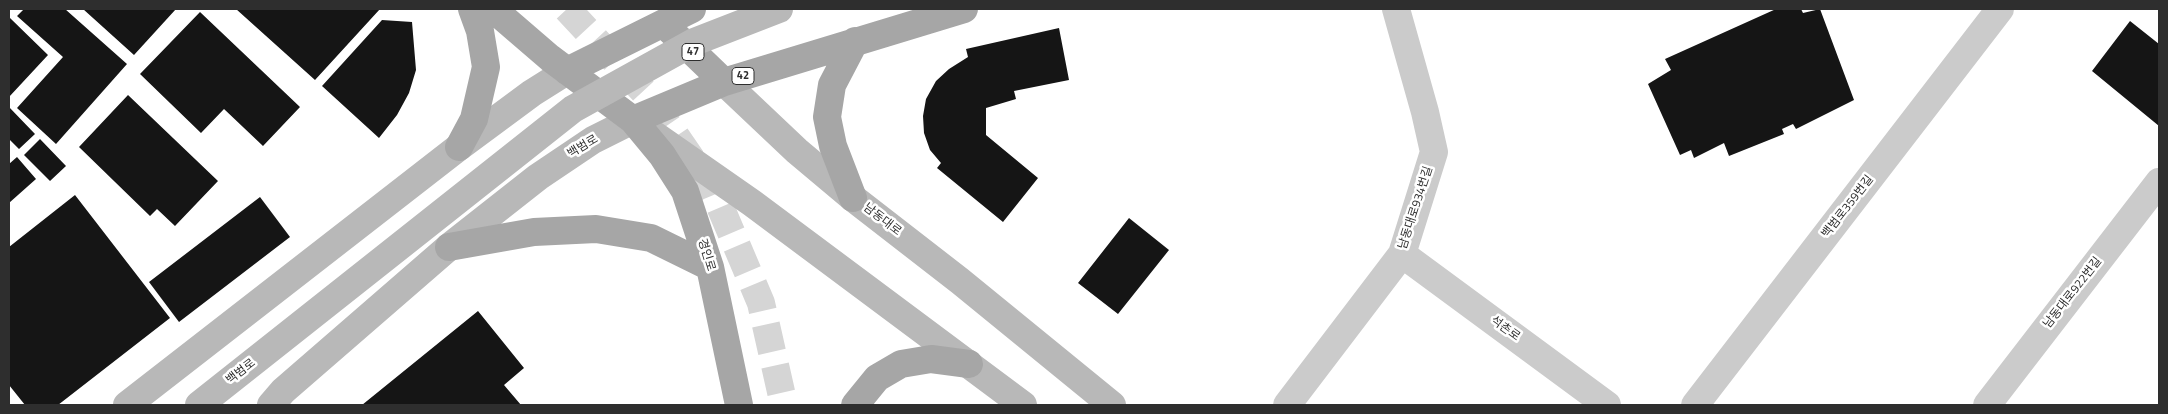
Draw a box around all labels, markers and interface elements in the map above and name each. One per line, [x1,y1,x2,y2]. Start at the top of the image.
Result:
road number: 47 [682,44,704,61]
road number: 42 [732,68,754,84]
street label: 백범로 [565,132,601,162]
street label: 남동대로934번길 [1396,165,1436,251]
street label: 백범로359번길 [1819,173,1877,241]
street label: 남동대로 [860,201,904,239]
street label: 경인로 [694,237,718,273]
street label: 남동대로922번길 [2041,255,2105,331]
street label: 석촌로 [1487,313,1523,345]
street label: 백범로 [224,356,258,388]

